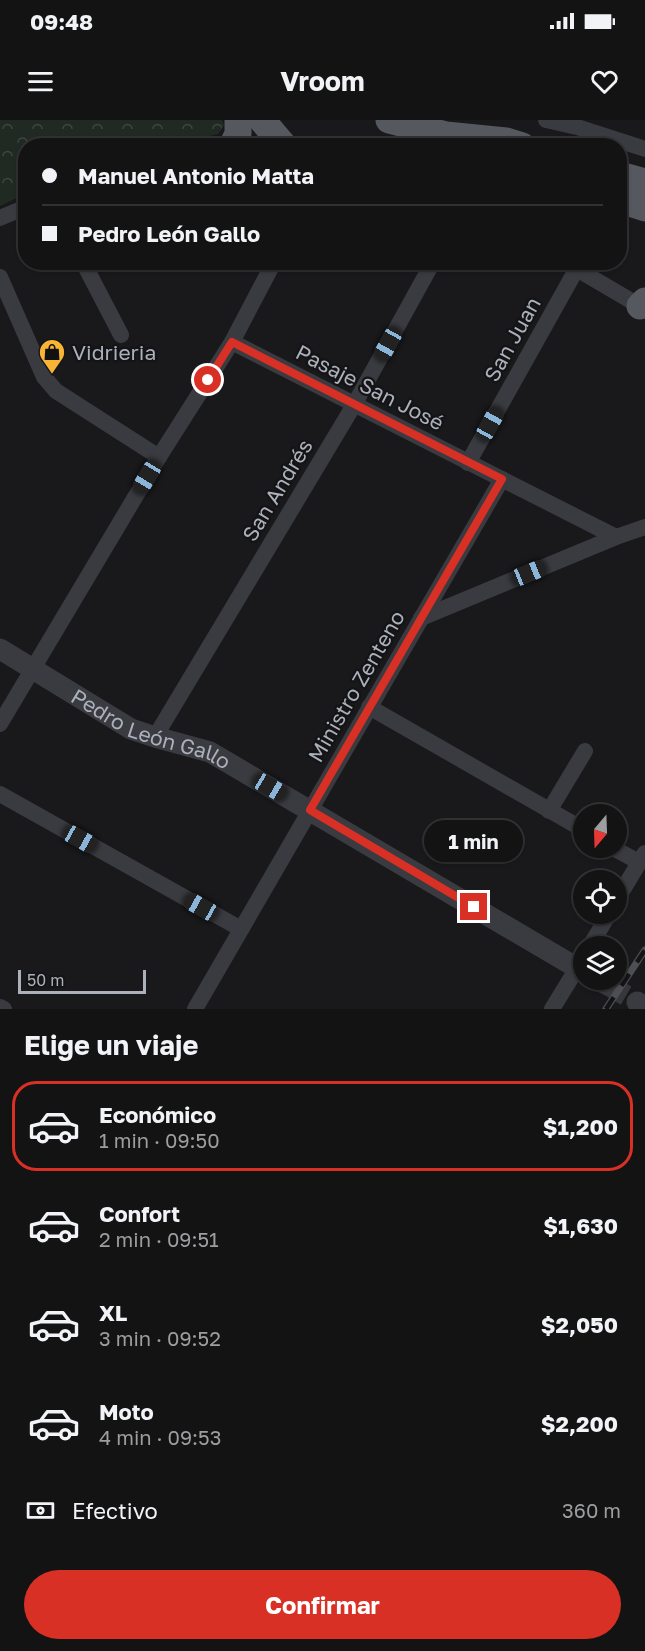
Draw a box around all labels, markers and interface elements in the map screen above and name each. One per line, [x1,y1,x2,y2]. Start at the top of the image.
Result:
text: 09:48 [30,8,93,35]
icon: menu [24,65,57,98]
text: Vroom [280,65,365,97]
icon: heart [588,65,621,98]
text: Manuel Antonio Matta [78,162,314,189]
text: Pedro León Gallo [78,220,260,247]
street label: San Juan [478,292,546,386]
car [371,324,405,364]
shop icon: Vidrieria [37,337,67,375]
place label: Vidrieria [72,339,156,365]
street label: Pasaje San José [292,339,448,435]
route start [194,366,221,393]
car [473,404,507,444]
street label: San Andrés [236,434,318,546]
car [130,457,164,497]
car [509,558,549,588]
street label: Ministro Zenteno [302,606,410,766]
street label: Pedro León Gallo [67,683,236,774]
car [250,770,290,804]
north arrow [573,804,627,858]
map controls [573,804,627,990]
callout: 1 min [424,820,524,862]
car [60,822,100,856]
text: 1 min [448,829,499,853]
button: locate [573,870,627,924]
car [181,890,221,924]
route end [460,893,487,920]
button: layers [573,936,627,990]
scale bar [18,967,146,995]
text: 50 m [27,970,64,990]
text: Elige un viaje [24,1029,198,1061]
icon: car [27,1099,81,1153]
text: Económico [99,1101,216,1128]
text: $1,200 [543,1113,618,1140]
text: 1 min · 09:50 [99,1128,220,1152]
icon: car [27,1198,81,1252]
text: Confort [99,1200,180,1227]
text: $1,630 [543,1212,618,1239]
text: 2 min · 09:51 [99,1227,219,1251]
icon: car [27,1297,81,1351]
text: XL [99,1299,127,1326]
text: $2,050 [541,1311,618,1338]
text: 3 min · 09:52 [99,1326,221,1350]
icon: car [27,1396,81,1450]
text: Moto [99,1398,154,1425]
text: $2,200 [541,1410,618,1437]
text: 4 min · 09:53 [99,1425,221,1449]
icon: cash [24,1494,57,1527]
text: Efectivo [72,1497,158,1524]
text: 360 m [562,1498,621,1522]
button: Confirmar [24,1570,621,1639]

